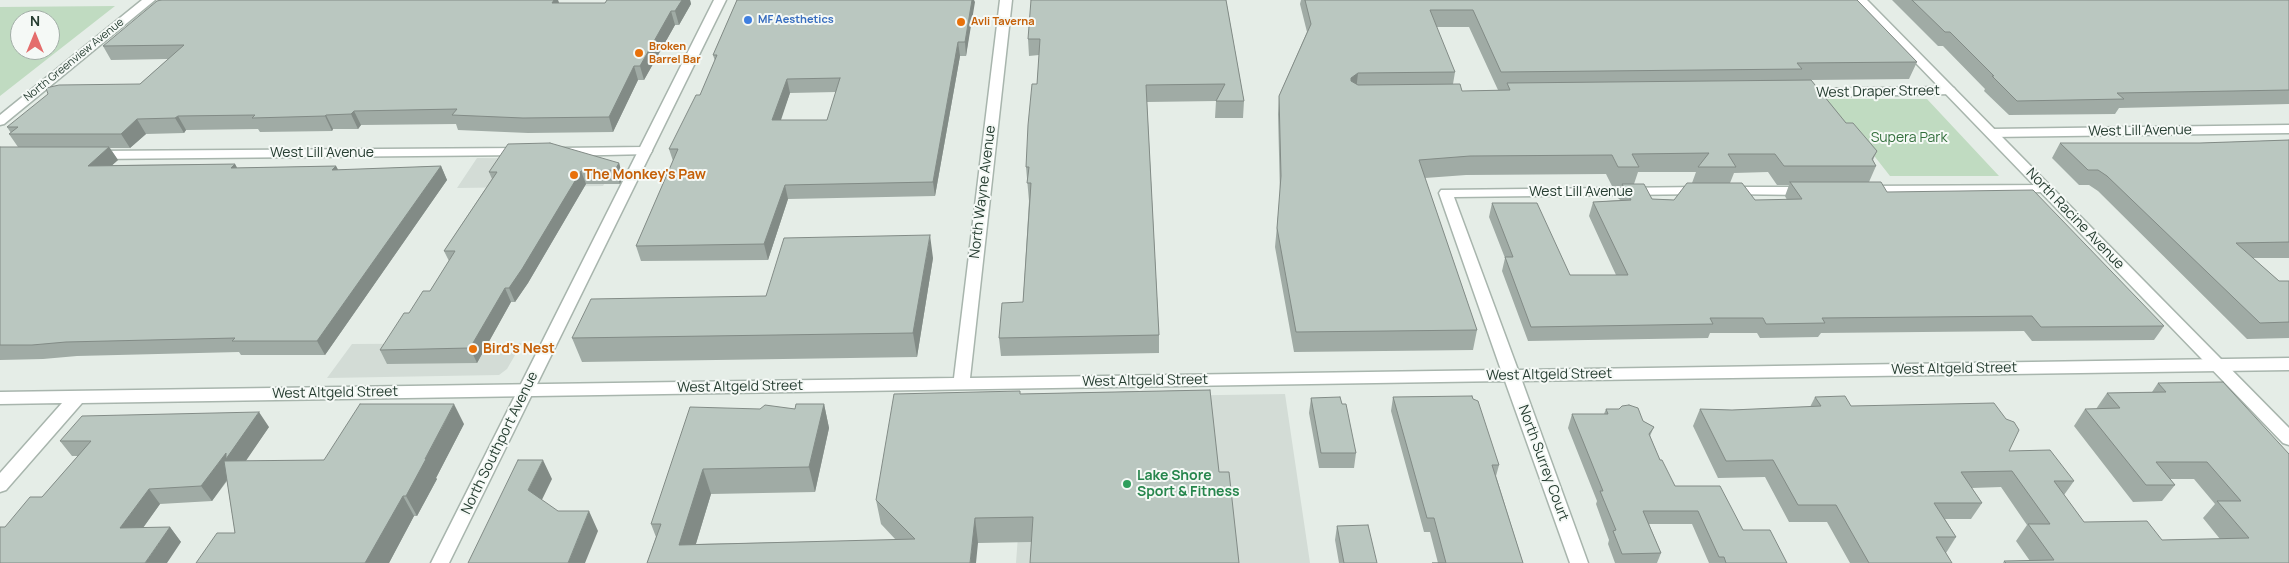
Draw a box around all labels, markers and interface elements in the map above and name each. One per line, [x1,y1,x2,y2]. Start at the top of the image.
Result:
north arrow [10,10,60,60]
place label: MF Aesthetics [758,13,834,27]
marker: MF Aesthetics [742,14,754,26]
place label: Avli Taverna [971,15,1034,29]
street label: North Greenview Avenue [21,16,127,104]
marker: Avli Taverna [955,16,967,28]
place label: Broken Barrel Bar [649,40,701,66]
marker: Broken Barrel Bar [633,47,645,59]
street label: West Draper Street [1816,83,1940,101]
street label: West Lill Avenue [2088,122,2192,140]
street label: North Wayne Avenue [966,124,1000,260]
park label: Supera Park [1871,130,1947,146]
street label: West Lill Avenue [270,145,374,161]
street label: North Racine Avenue [2022,165,2128,273]
place label: The Monkey's Paw [584,167,706,183]
marker: The Monkey's Paw [568,169,580,181]
street label: West Lill Avenue [1529,184,1633,200]
place label: Bird's Nest [483,341,555,357]
marker: Bird's Nest [467,343,479,355]
street label: West Altgeld Street [1891,360,2017,378]
street label: West Altgeld Street [1486,366,1612,384]
street label: North Southport Avenue [458,369,542,517]
street label: West Altgeld Street [1082,372,1208,390]
street label: West Altgeld Street [677,378,803,396]
street label: West Altgeld Street [272,384,398,402]
street label: North Surrey Court [1514,403,1572,523]
place label: Lake Shore Sport & Fitness [1137,468,1240,501]
marker: Lake Shore Sport & Fitness [1121,478,1133,490]

